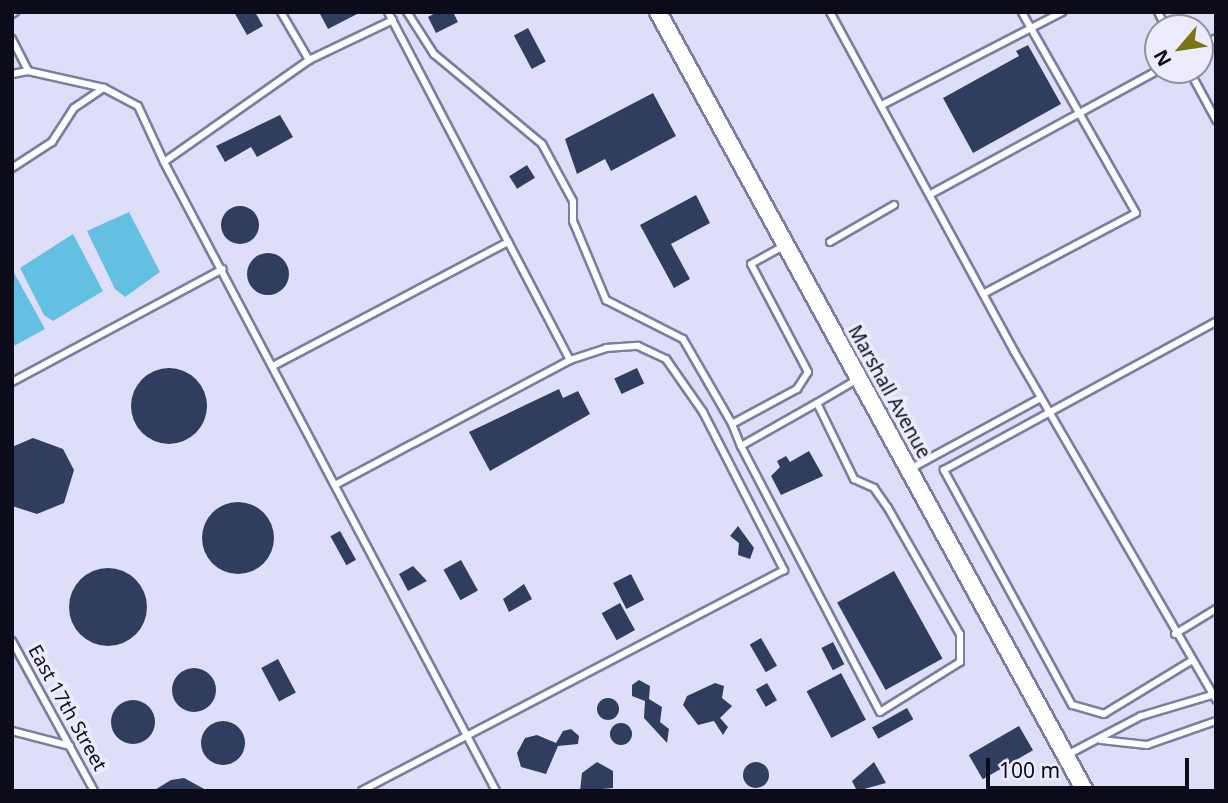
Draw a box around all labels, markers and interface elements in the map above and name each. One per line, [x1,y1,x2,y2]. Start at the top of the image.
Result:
north arrow [1144,14,1214,84]
text: N [1147,45,1178,71]
street label: Marshall Avenue [843,321,935,463]
street label: East 17th Street [23,641,111,775]
scale bar [990,744,1193,788]
text: 100 m [999,756,1060,784]

